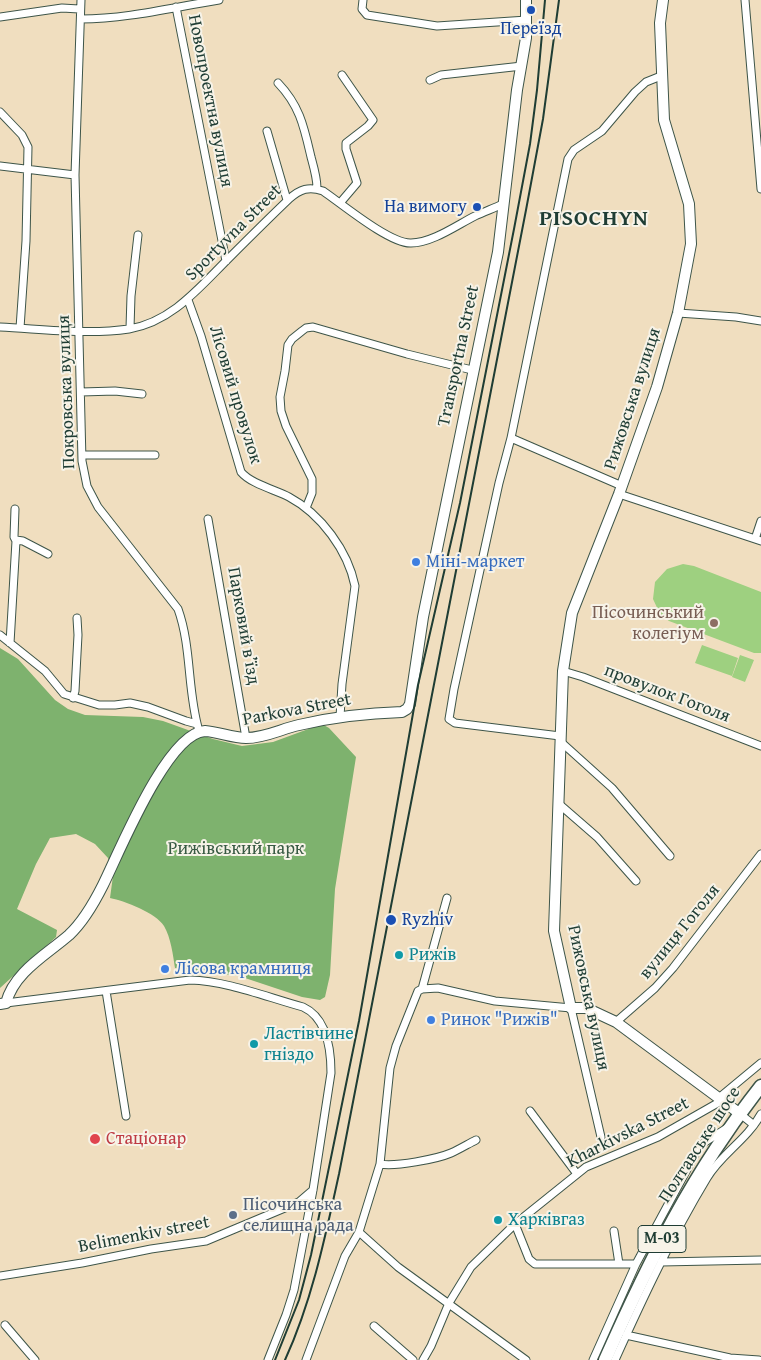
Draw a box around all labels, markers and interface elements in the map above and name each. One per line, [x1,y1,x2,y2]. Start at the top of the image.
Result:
marker: Переїзд [525,4,537,16]
street label: Новопроектна вулиця [183,13,237,189]
place label: Переїзд [500,18,562,40]
street label: Sportyvna Street [181,180,287,286]
place label: На вимогу [384,196,467,218]
marker: На вимогу [471,201,483,213]
district label: PISOCHYN [538,206,650,232]
street label: Transportna Street [433,283,485,429]
street label: Покровська вулиця [54,315,80,469]
street label: Лісовий провулок [204,323,266,467]
street label: Рижовська вулиця [600,325,666,473]
place label: Міні-маркет [426,551,525,573]
marker: Міні-маркет [410,556,422,568]
street label: Парковий в’їзд [222,566,264,686]
place label: Пісочинський колегіум [592,602,704,644]
marker: Пісочинський колегіум [708,617,720,629]
street label: провулок Гоголя [601,660,733,728]
street label: Parkova Street [241,689,353,731]
park label: Рижівський парк [168,838,304,860]
street label: вулиця Гоголя [635,880,725,984]
place label: Ryzhiv [402,909,453,931]
marker: Ryzhiv [384,913,398,927]
street label: Рижовська вулиця [562,923,614,1073]
place label: Рижів [409,944,456,966]
marker: Рижів [393,949,405,961]
place label: Лісова крамниця [175,958,311,980]
marker: Лісова крамниця [159,963,171,975]
place label: Ринок "Рижів" [441,1009,558,1031]
marker: Ринок "Рижів" [425,1014,437,1026]
place label: Ластівчине гніздо [264,1023,354,1066]
marker: Ластівчине гніздо [248,1038,260,1050]
street label: Полтавське шосе [654,1083,746,1207]
street label: Kharkivska Street [563,1093,693,1173]
place label: Стаціонар [106,1128,186,1150]
marker: Стаціонар [88,1132,102,1146]
place label: Пісочинська селищна рада [243,1194,354,1236]
marker: Пісочинська селищна рада [227,1209,239,1221]
place label: Харківгаз [508,1209,585,1231]
street label: Belimenkiv street [77,1212,211,1258]
marker: Харківгаз [492,1214,504,1226]
road number: М-03 [638,1226,686,1252]

